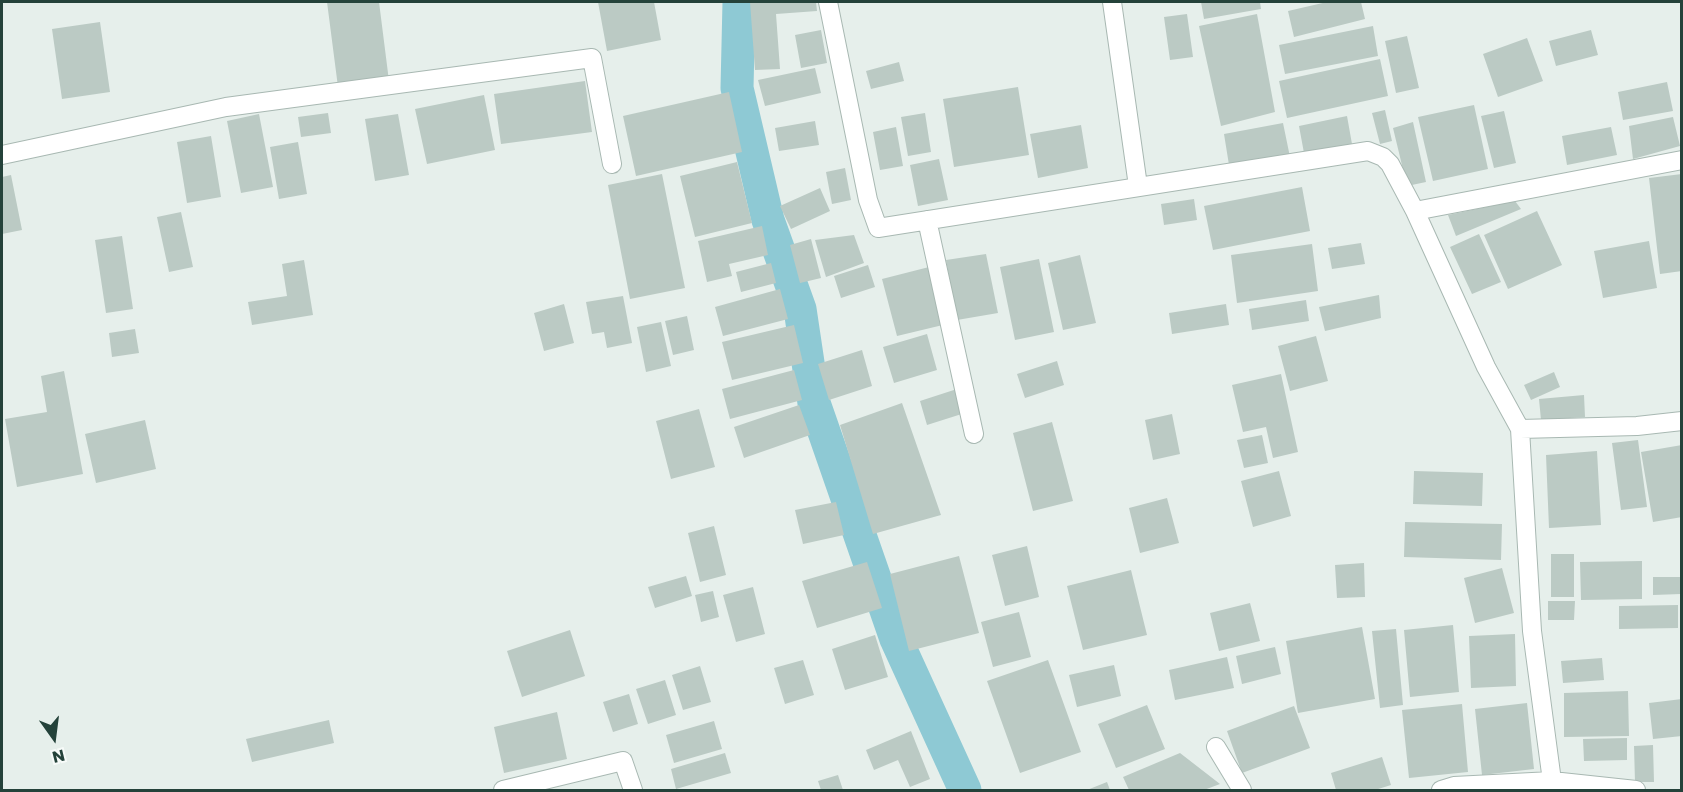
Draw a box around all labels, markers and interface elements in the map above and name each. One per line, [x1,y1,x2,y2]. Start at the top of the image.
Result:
north arrow [24,708,84,768]
text: N [50,743,67,769]

